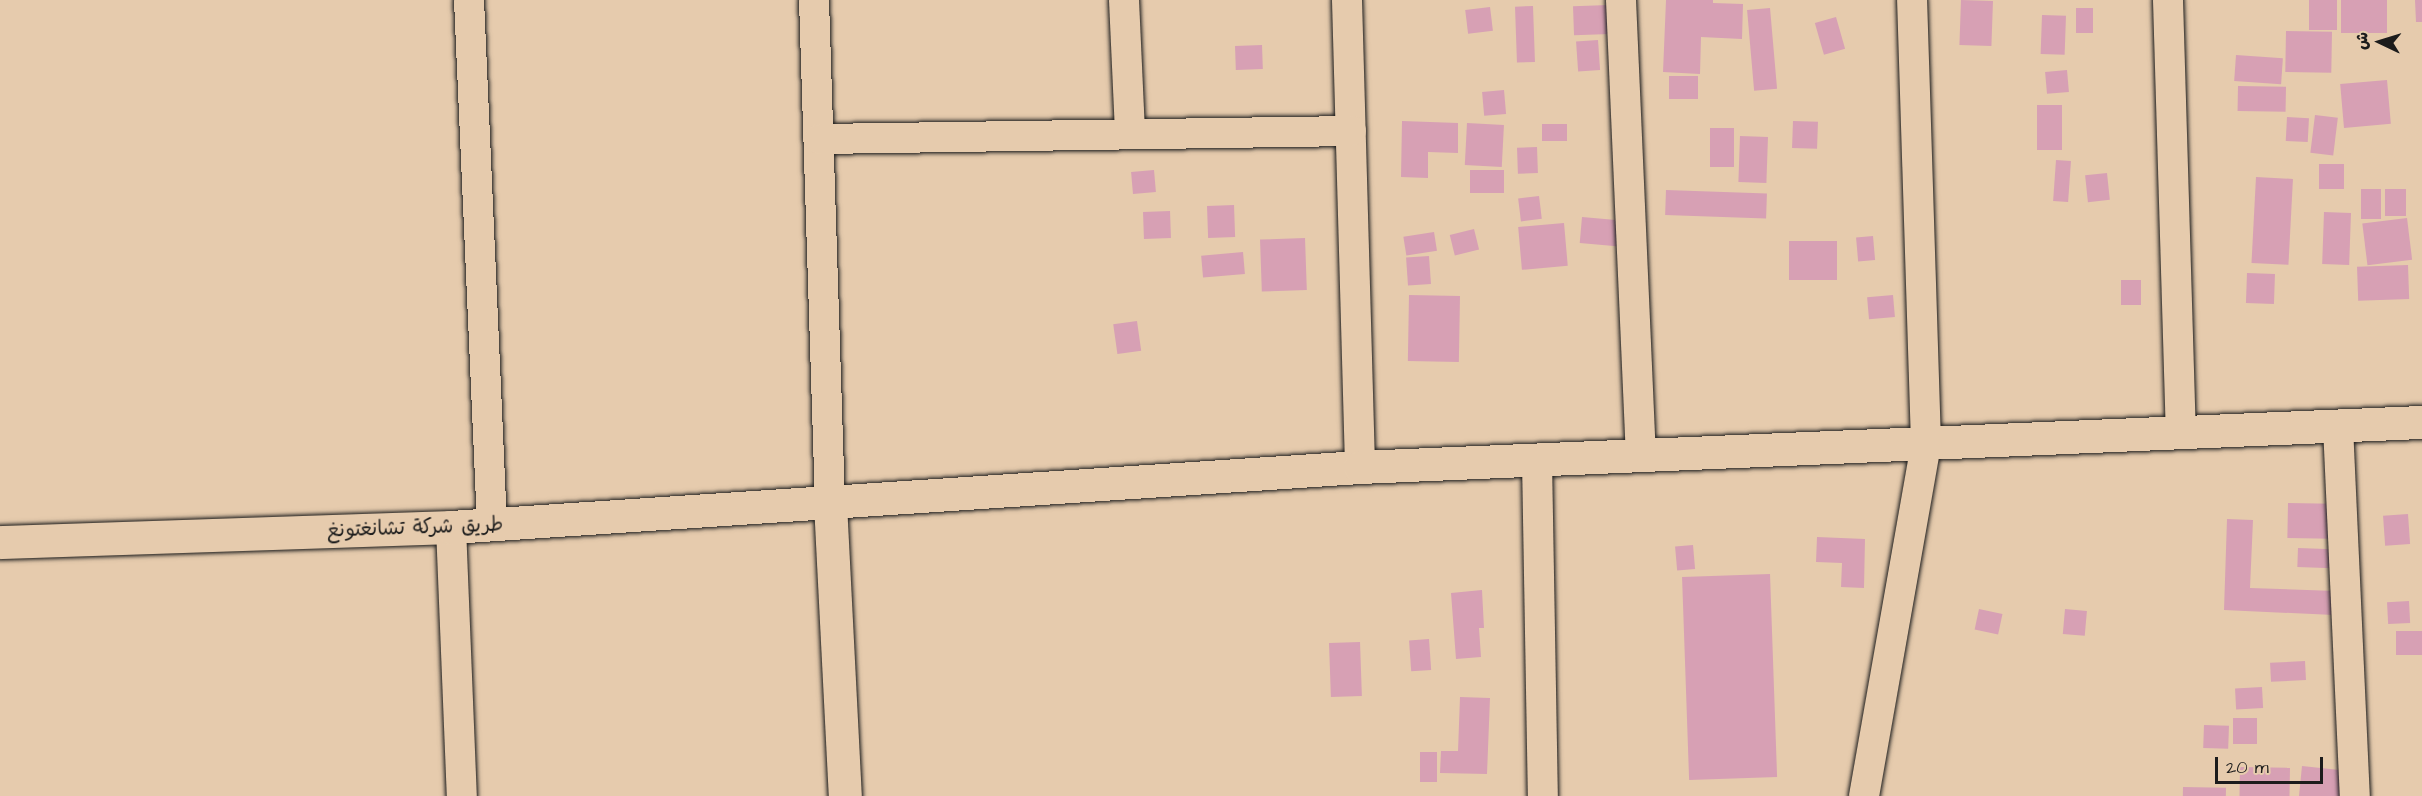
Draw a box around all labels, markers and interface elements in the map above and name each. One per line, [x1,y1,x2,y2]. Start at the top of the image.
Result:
north arrow [2350,12,2410,72]
text: ش [2350,31,2374,50]
street label: طريق شركة تشانغتونغ [326,513,504,543]
scale bar [2218,745,2326,783]
text: 20 m [2226,755,2269,780]

